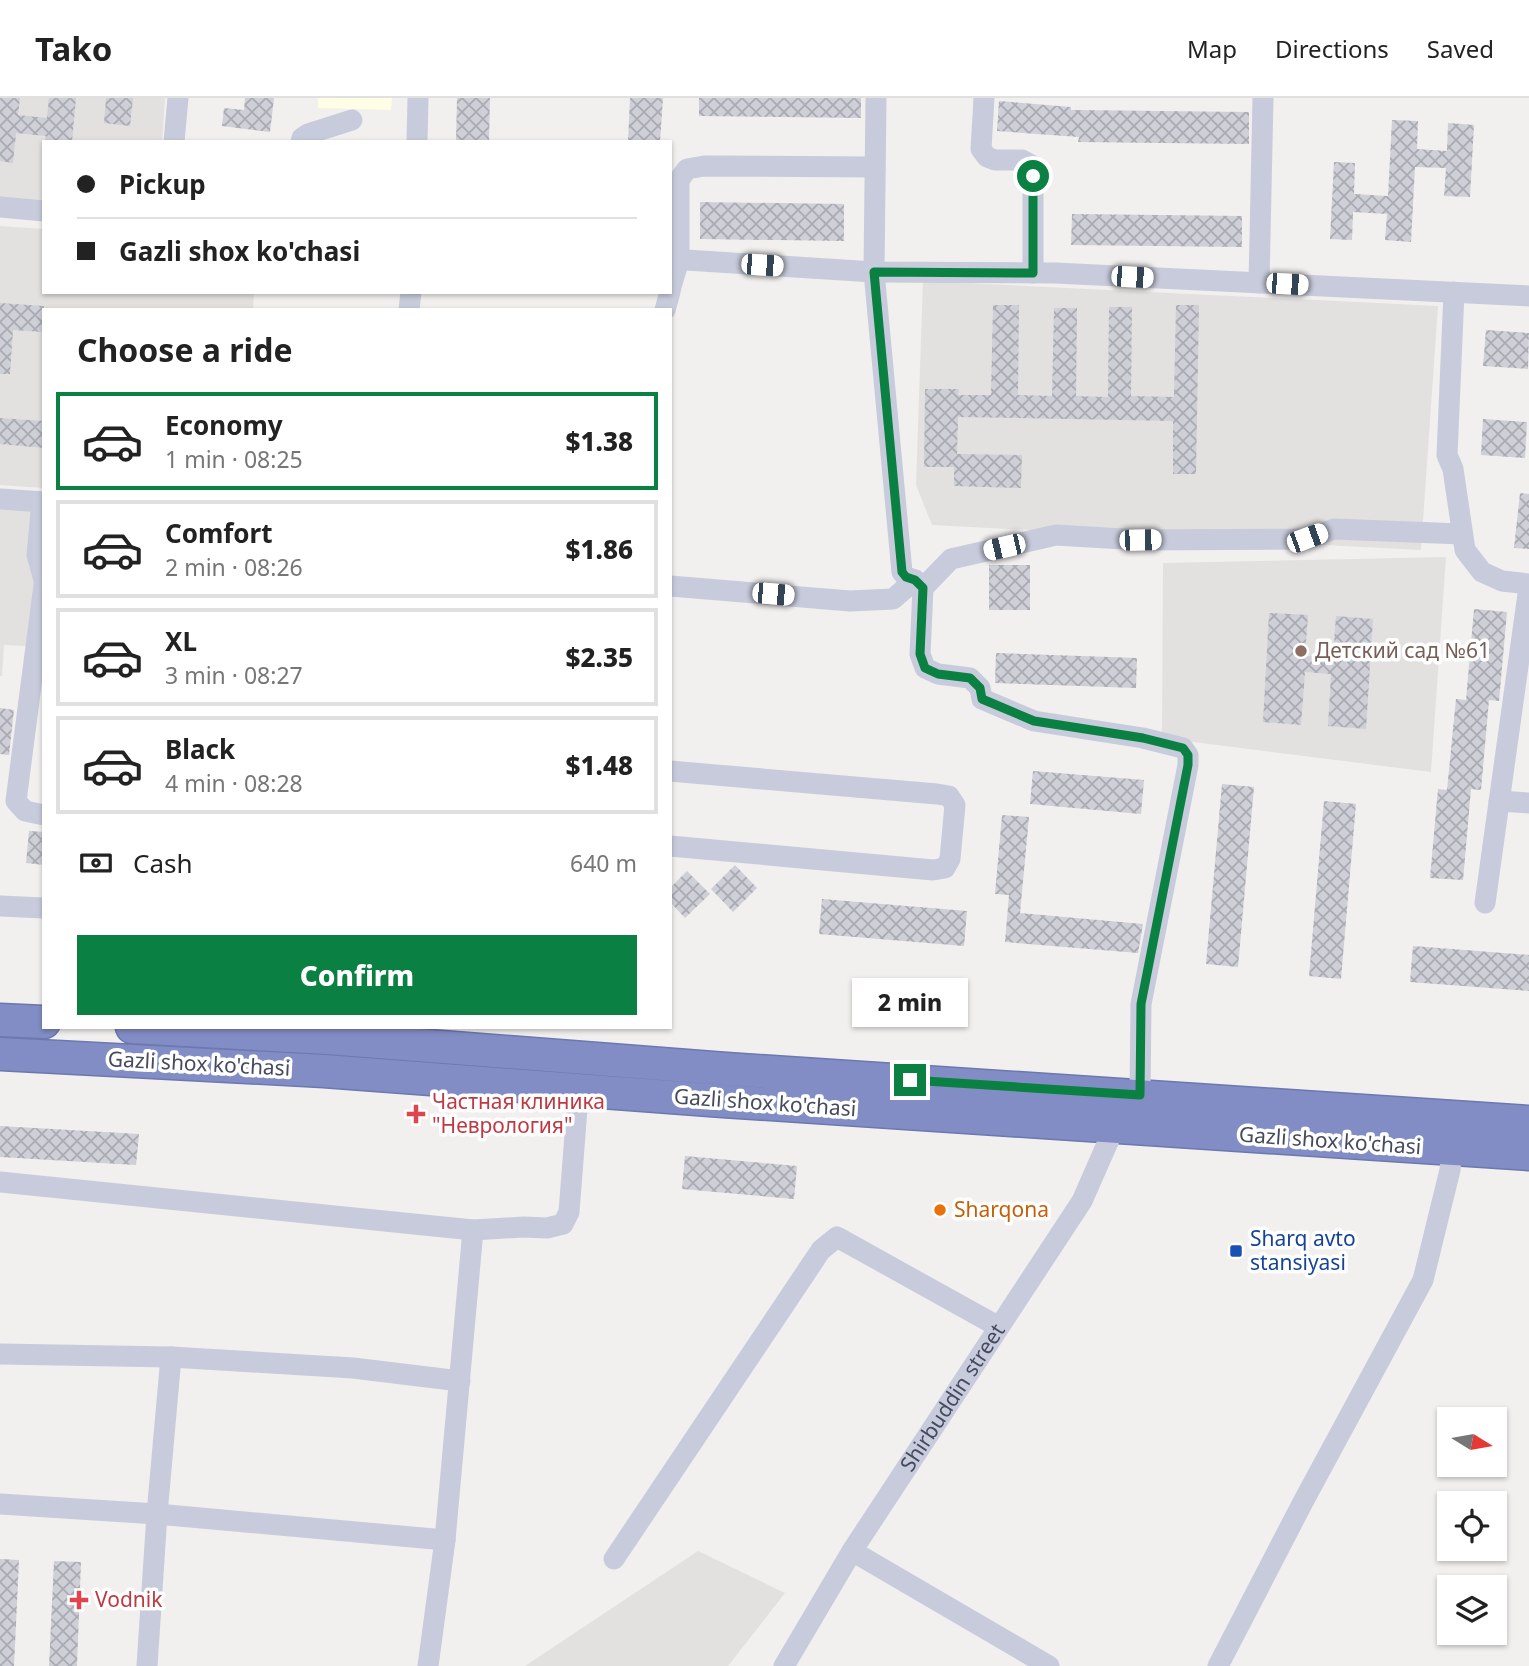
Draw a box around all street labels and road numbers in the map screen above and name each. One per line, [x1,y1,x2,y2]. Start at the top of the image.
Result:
street label: Gazli shox ko'chasi [107,1044,291,1082]
street label: Gazli shox ko'chasi [673,1082,857,1122]
street label: Gazli shox ko'chasi [1238,1120,1422,1160]
street label: Shirbuddin street [893,1317,1011,1477]

